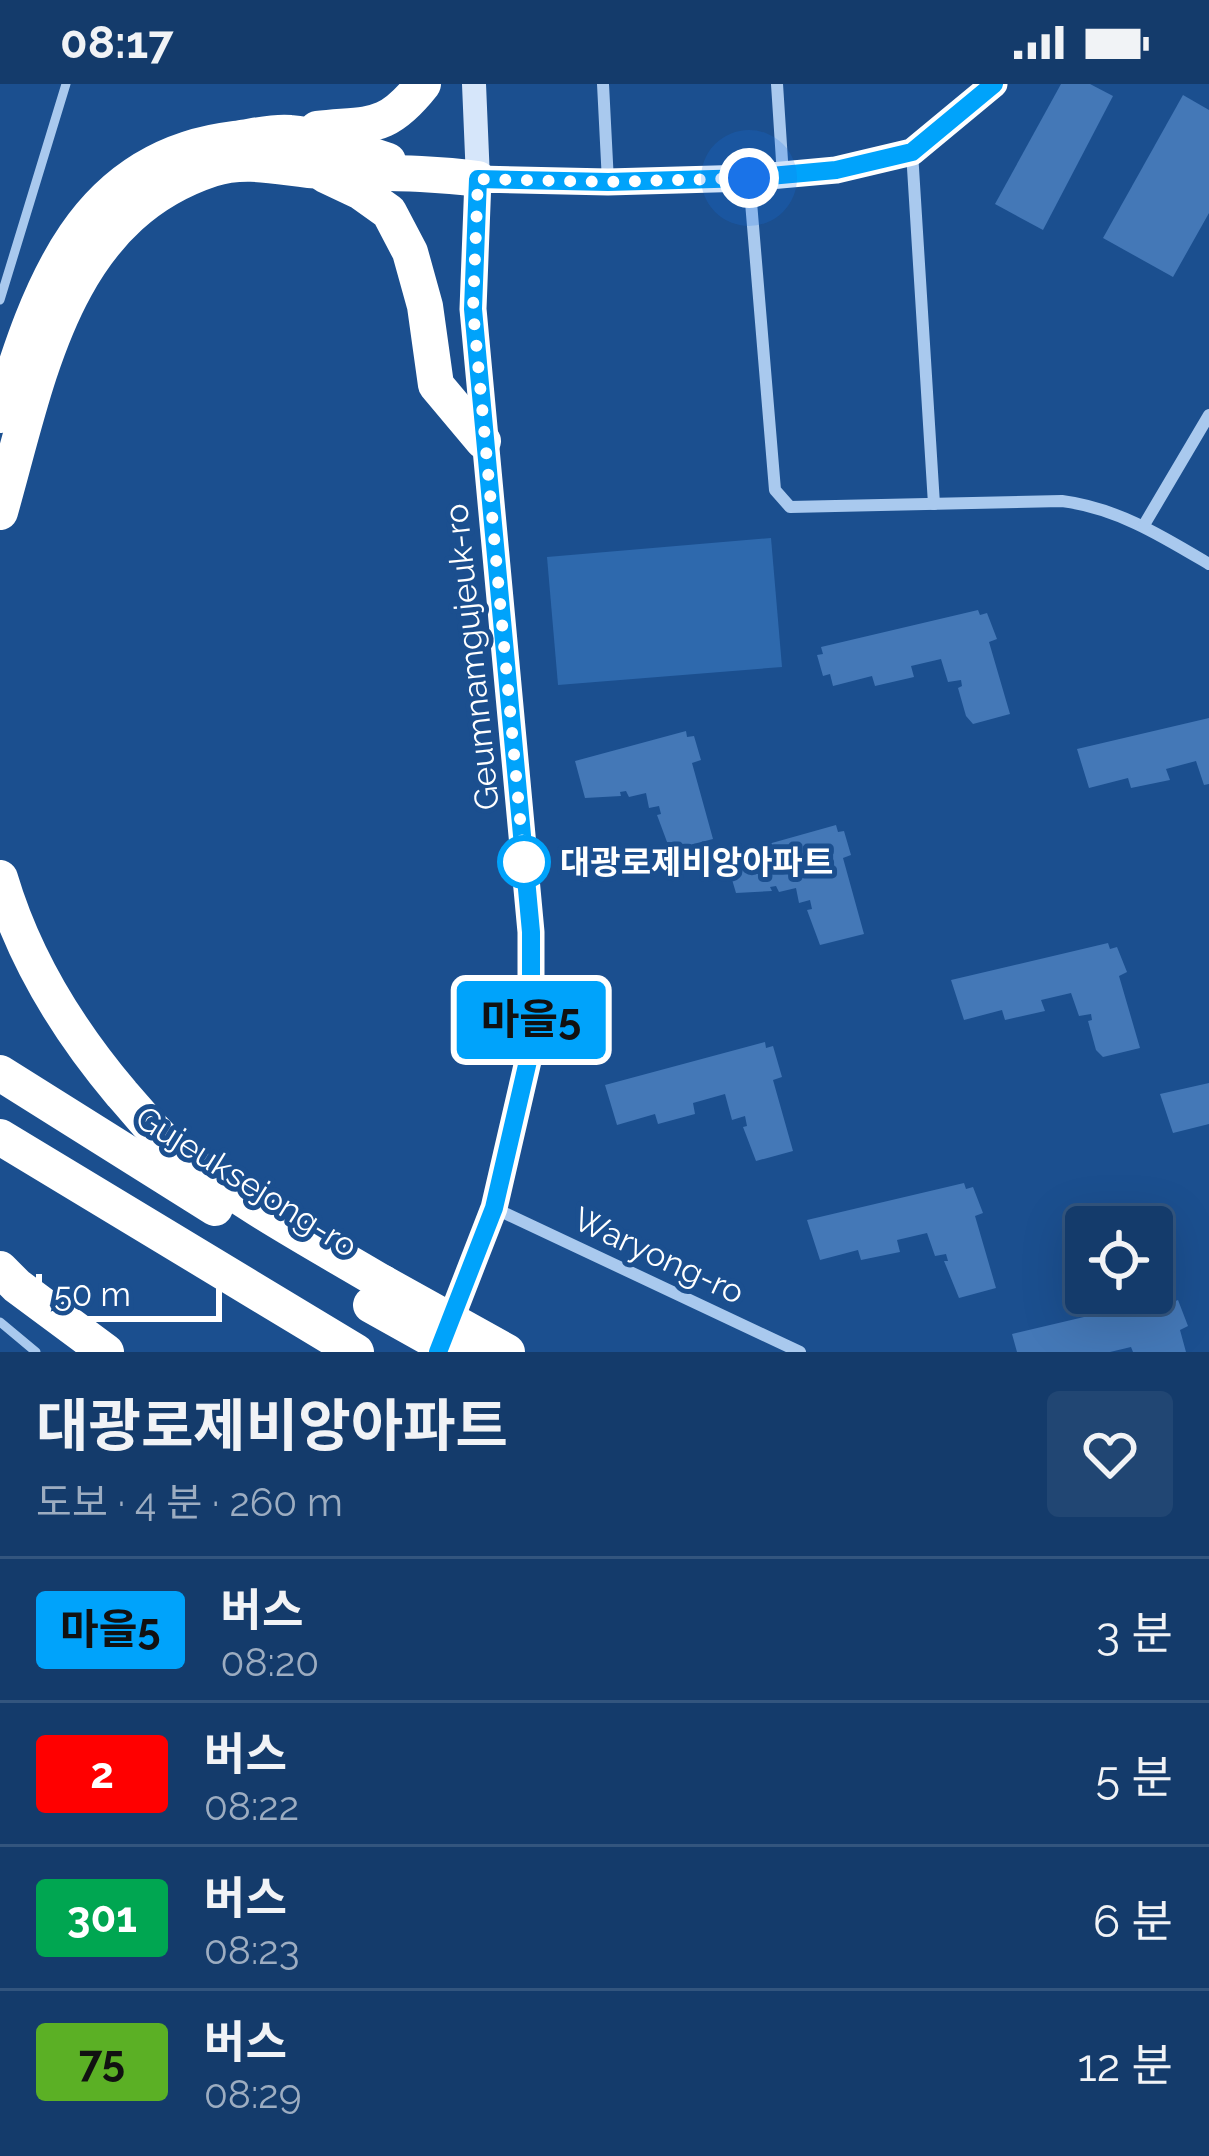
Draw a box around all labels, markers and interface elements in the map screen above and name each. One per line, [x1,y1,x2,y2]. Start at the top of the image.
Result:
text: 08:17 [60,16,173,69]
your location [719,148,779,208]
street label: Geumnamgujeuk-ro [436,502,507,812]
marker: 대광로제비앙아파트 [499,837,549,887]
place label: 대광로제비앙아파트 [560,843,833,882]
line badge: 마을5 [462,981,600,1059]
text: 마을5 [481,995,581,1044]
street label: Gujeuksejong-ro [129,1098,365,1265]
street label: Waryong-ro [567,1199,750,1312]
map controls [1065,1206,1173,1314]
button: locate [1065,1206,1173,1314]
scale bar [36,1268,222,1321]
text: 50 m [54,1275,131,1314]
button: heart [1047,1391,1173,1517]
text: 대광로제비앙아파트 [36,1392,508,1459]
text: 도보 · 4 분 · 260 m [36,1479,343,1525]
text: 버스 [221,1584,303,1637]
text: 마을5 [60,1605,161,1654]
text: 3 분 [1096,1607,1173,1660]
text: 08:20 [221,1639,319,1685]
text: 버스 [204,1728,287,1781]
text: 2 [90,1749,114,1798]
text: 5 분 [1096,1751,1173,1804]
text: 08:22 [204,1783,299,1829]
text: 버스 [204,1872,287,1925]
text: 301 [67,1893,137,1942]
text: 6 분 [1093,1895,1173,1948]
text: 08:23 [204,1927,299,1973]
text: 버스 [204,2016,287,2069]
text: 75 [79,2037,125,2086]
text: 12 분 [1077,2039,1173,2092]
text: 08:29 [204,2071,302,2117]

